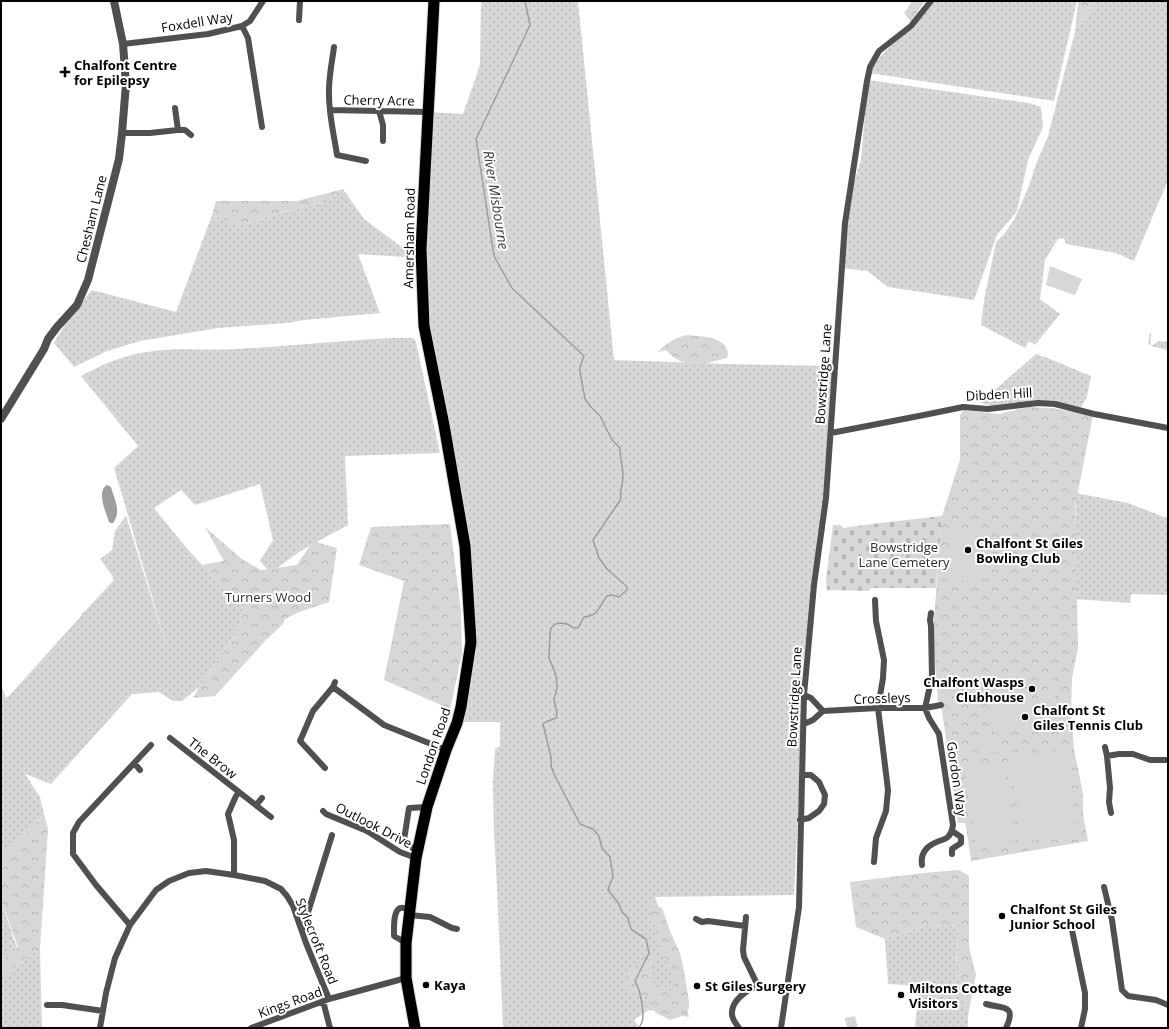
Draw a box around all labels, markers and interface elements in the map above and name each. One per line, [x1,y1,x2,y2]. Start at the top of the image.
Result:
street label: Foxdell Way [160,7,235,37]
place label: Chalfont Centre for Epilepsy [74,56,177,89]
marker: Chalfont Centre for Epilepsy [59,66,71,78]
street label: Cherry Acre [343,90,415,110]
water label: River Misbourne [479,149,514,251]
street label: Chesham Lane [71,173,111,265]
street label: Amersham Road [399,187,419,289]
street label: Bowstridge Lane [811,323,835,425]
street label: Dibden Hill [965,383,1033,405]
place label: Chalfont St Giles Bowling Club [976,534,1083,567]
park label: Bowstridge Lane Cemetery [858,538,950,571]
marker: Chalfont St Giles Bowling Club [963,545,973,555]
park label: Turners Wood [225,588,311,606]
street label: Bowstridge Lane [782,646,806,748]
place label: Chalfont Wasps Clubhouse [923,673,1024,706]
marker: Chalfont Wasps Clubhouse [1027,684,1037,694]
street label: Crossleys [853,688,911,708]
place label: Chalfont St Giles Tennis Club [1033,701,1143,734]
street label: London Road [411,705,455,787]
marker: Chalfont St Giles Tennis Club [1020,712,1030,722]
street label: The Brow [185,733,241,783]
street label: Gordon Way [943,740,971,818]
street label: Outlook Drive [333,798,415,852]
street label: Stylecroft Road [291,895,343,987]
place label: Chalfont St Giles Junior School [1009,900,1117,933]
marker: Chalfont St Giles Junior School [997,911,1007,921]
place label: Kaya [434,976,466,994]
place label: St Giles Surgery [705,977,807,995]
place label: Miltons Cottage Visitors [909,979,1012,1012]
marker: Kaya [421,980,431,990]
marker: St Giles Surgery [692,981,702,991]
street label: Kings Road [256,982,324,1022]
marker: Miltons Cottage Visitors [896,990,906,1000]

